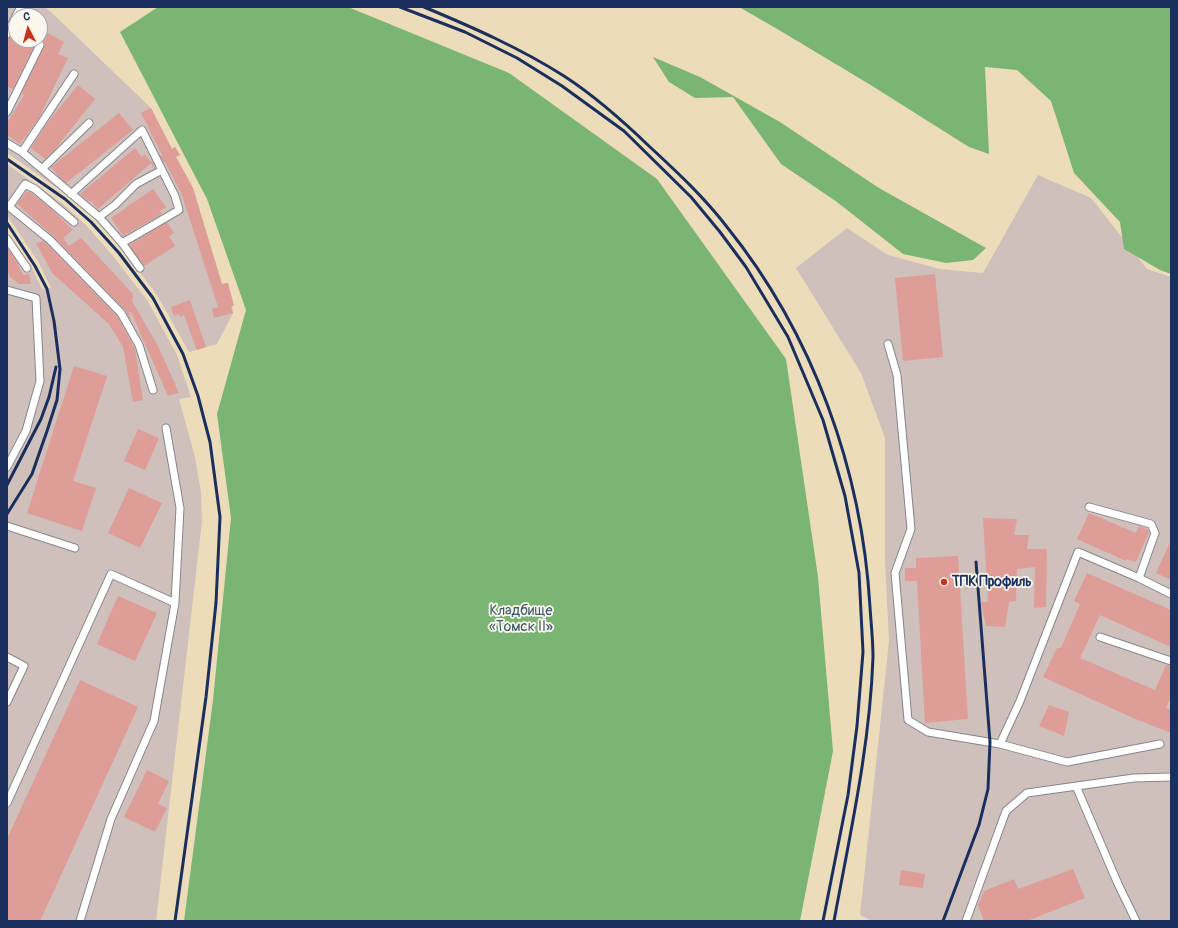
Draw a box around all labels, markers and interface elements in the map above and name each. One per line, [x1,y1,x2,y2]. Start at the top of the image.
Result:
north arrow [8,8,48,48]
text: С [23,10,31,23]
place label: ТПК Профиль [952,574,1032,590]
marker: ТПК Профиль [939,577,949,587]
park label: Кладбище «Томск II» [489,603,553,636]

